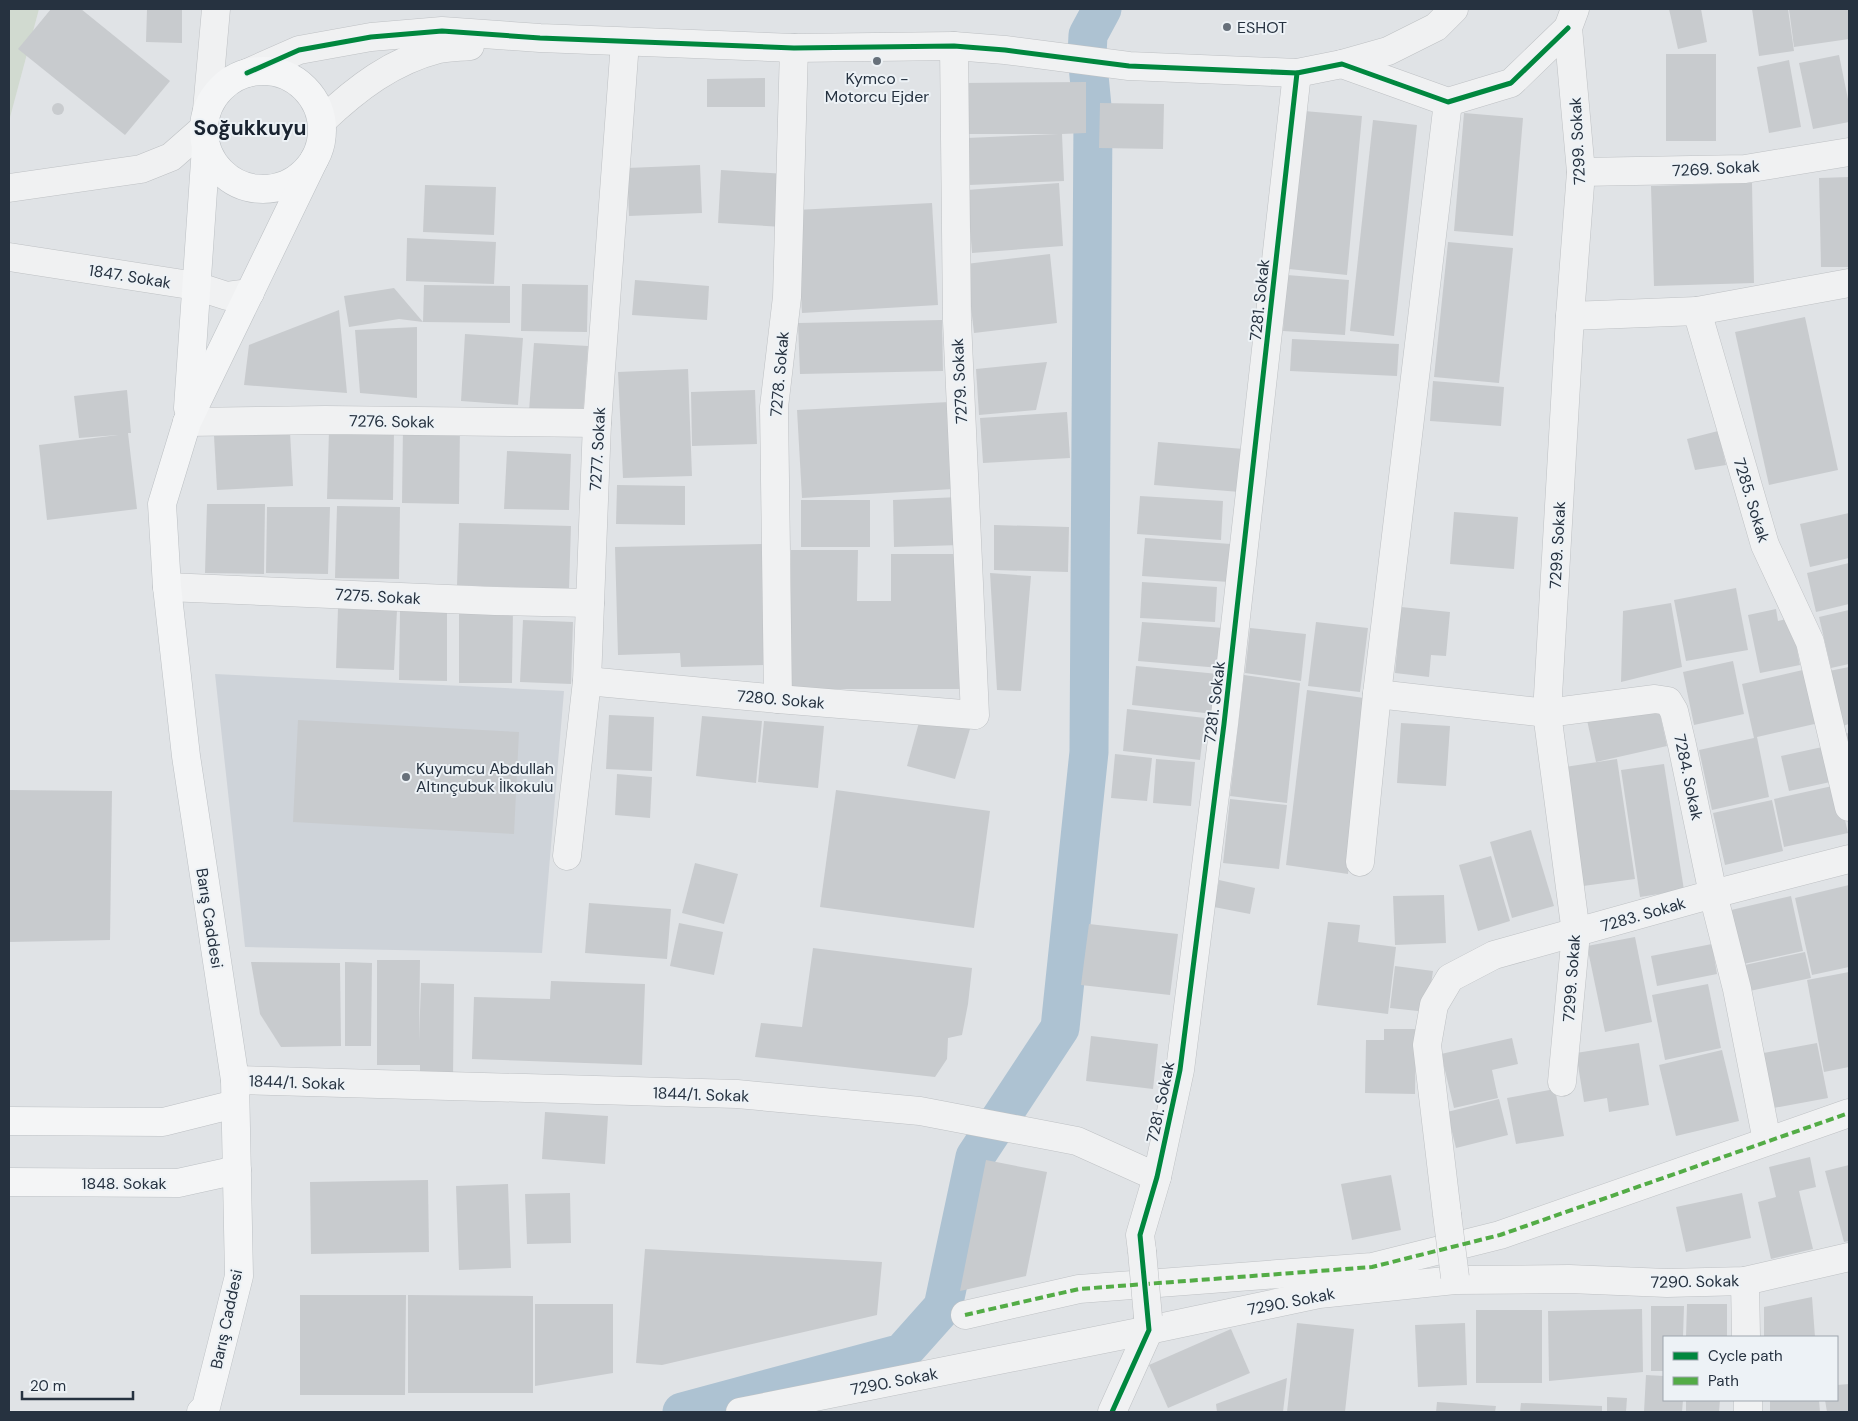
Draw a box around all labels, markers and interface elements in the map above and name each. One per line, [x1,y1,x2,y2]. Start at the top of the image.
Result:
place label: ESHOT [1237,17,1287,38]
marker: ESHOT [1221,21,1233,33]
marker: Kymco - Motorcu Ejder [871,55,883,67]
place label: Kymco - Motorcu Ejder [825,68,929,107]
street label: 7299. Sokak [1565,97,1590,185]
district label: Soğukkuyu [193,114,307,142]
street label: 7269. Sokak [1672,156,1760,181]
street label: 7281. Sokak [1245,258,1274,342]
street label: 1847. Sokak [87,260,173,293]
street label: 7278. Sokak [765,330,794,418]
street label: 7279. Sokak [947,338,972,424]
street label: 7277. Sokak [585,406,610,492]
street label: 7276. Sokak [349,410,435,433]
street label: 7285. Sokak [1729,455,1774,545]
street label: 7299. Sokak [1545,501,1570,589]
street label: 7275. Sokak [335,584,421,609]
street label: 7281. Sokak [1199,660,1230,744]
street label: 7280. Sokak [736,685,826,714]
street label: 7284. Sokak [1669,732,1708,822]
place label: Kuyumcu Abdullah Altınçubuk İlkokulu [416,758,554,797]
marker: Kuyumcu Abdullah Altınçubuk İlkokulu [400,771,412,783]
street label: Barış Caddesi [191,866,228,970]
street label: 7283. Sokak [1598,892,1688,937]
street label: 7299. Sokak [1558,934,1585,1023]
street label: 7281. Sokak [1142,1060,1179,1145]
street label: 1844/1. Sokak [248,1070,346,1095]
street label: 1844/1. Sokak [652,1082,750,1107]
street label: 1848. Sokak [81,1173,167,1194]
street label: Barış Caddesi [206,1267,247,1371]
street label: 7290. Sokak [1651,1270,1739,1293]
street label: 7290. Sokak [1246,1283,1337,1320]
legend [1663,1336,1838,1401]
text: Cycle path [1708,1346,1783,1366]
street label: 7290. Sokak [849,1363,940,1400]
scale bar [22,1368,134,1400]
text: Path [1708,1371,1739,1391]
text: 20 m [30,1376,66,1396]

